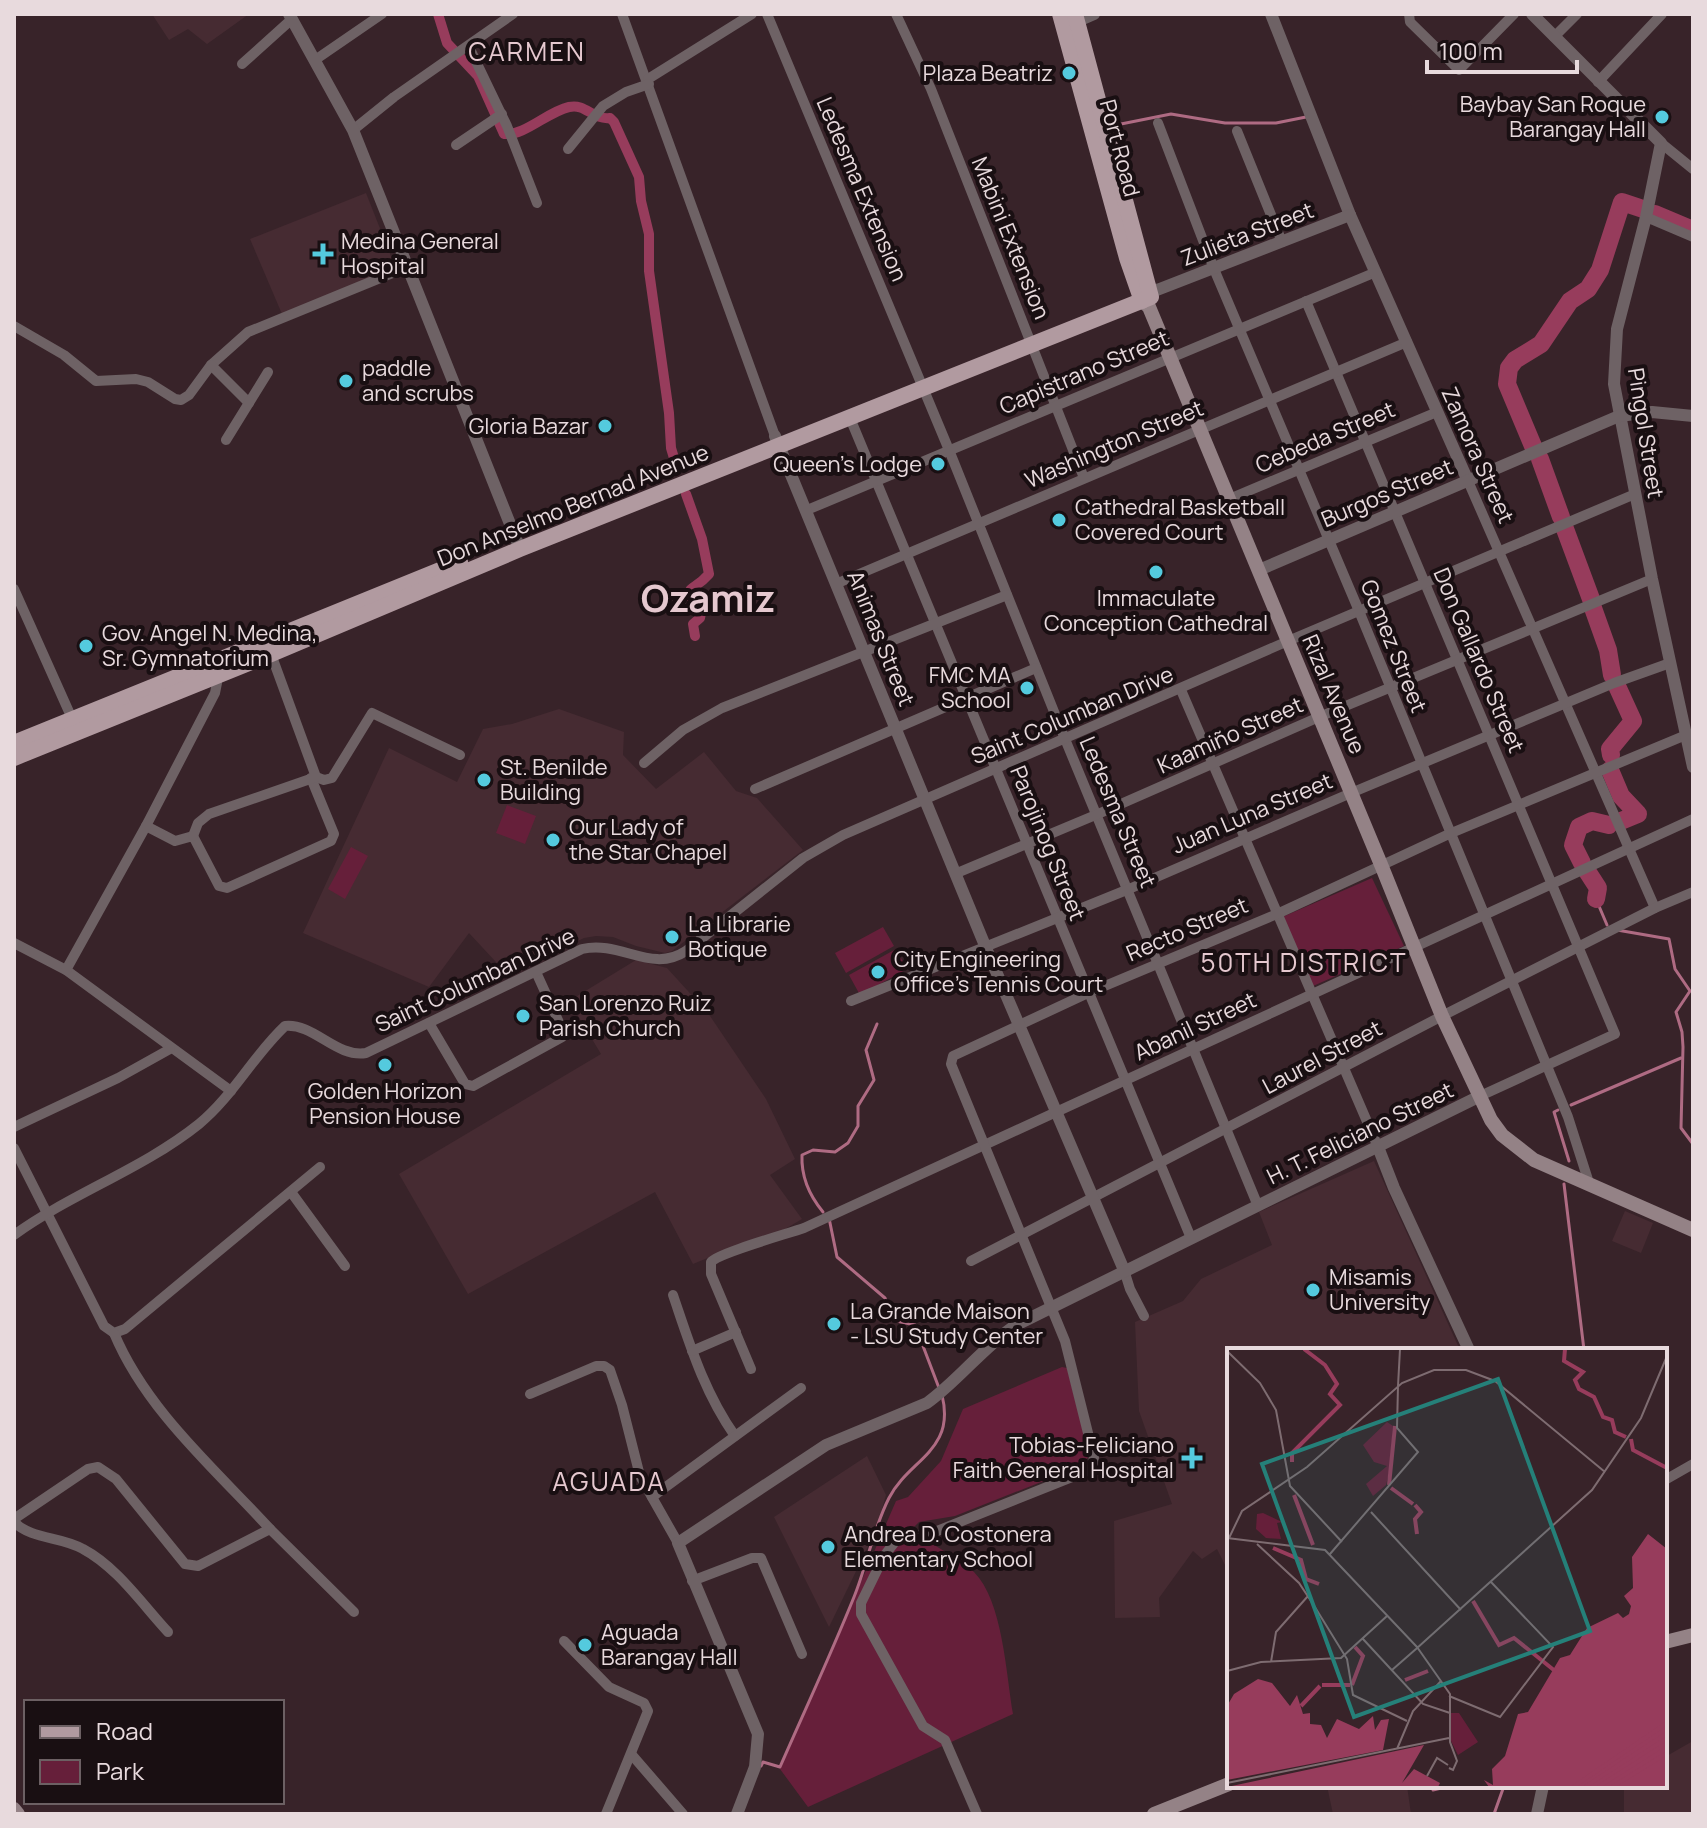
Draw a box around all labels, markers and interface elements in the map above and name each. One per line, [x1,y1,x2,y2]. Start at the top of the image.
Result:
scale bar [1427,24,1577,74]
district label: CARMEN [468,33,586,69]
text: 100 m [1439,34,1503,67]
place label: Plaza Beatriz [923,58,1053,88]
marker: Plaza Beatriz [1060,64,1078,82]
place label: Baybay San Roque Barangay Hall [1460,89,1646,144]
street label: Ledesma Extension [810,92,914,286]
street label: Port Road [1093,96,1147,200]
marker: Baybay San Roque Barangay Hall [1653,108,1671,126]
street label: Mabini Extension [965,152,1057,324]
street label: Zulieta Street [1176,195,1318,273]
place label: Medina General Hospital [341,226,499,281]
marker: Medina General Hospital [312,243,334,265]
street label: Capistrano Street [995,323,1173,421]
place label: paddle and scrubs [362,353,474,408]
street label: Pingol Street [1621,366,1671,501]
marker: paddle and scrubs [337,372,355,390]
street label: Zamora Street [1435,382,1521,528]
street label: Washington Street [1020,393,1208,495]
street label: Cebeda Street [1251,394,1399,480]
place label: Gloria Bazar [469,411,589,441]
marker: Gloria Bazar [596,417,614,435]
street label: Don Anselmo Bernad Avenue [433,437,713,573]
place label: Queen's Lodge [773,449,922,479]
street label: Burgos Street [1316,452,1458,534]
marker: Queen's Lodge [929,455,947,473]
place label: Cathedral Basketball Covered Court [1075,492,1285,547]
marker: Cathedral Basketball Covered Court [1050,511,1068,529]
marker: Immaculate Conception Cathedral [1147,563,1165,581]
street label: Don Gallardo Street [1426,563,1532,757]
street label: Animas Street [840,566,922,710]
district label: Ozamiz [641,571,775,623]
street label: Gomez Street [1354,575,1434,717]
place label: Immaculate Conception Cathedral [1044,583,1268,638]
place label: Gov. Angel N. Medina, Sr. Gymnatorium [102,618,318,673]
street label: Rizal Avenue [1295,630,1373,758]
marker: Gov. Angel N. Medina, Sr. Gymnatorium [77,637,95,655]
street label: Saint Columban Drive [966,659,1178,771]
place label: FMC MA School [929,660,1011,715]
marker: FMC MA School [1018,679,1036,697]
street label: Kaamiño Street [1152,689,1308,781]
street label: Ledesma Street [1073,732,1163,892]
place label: St. Benilde Building [500,752,608,807]
street label: Parojinog Street [1003,761,1093,925]
street label: Juan Luna Street [1167,766,1337,860]
marker: St. Benilde Building [475,771,493,789]
place label: Our Lady of the Star Chapel [569,812,727,867]
marker: Our Lady of the Star Chapel [544,831,562,849]
street label: Recto Street [1122,890,1253,968]
place label: La Librarie Botique [688,909,791,964]
street label: Saint Columban Drive [370,921,580,1039]
marker: La Librarie Botique [663,928,681,946]
place label: City Engineering Office's Tennis Court [894,944,1104,999]
district label: 50TH DISTRICT [1200,944,1408,980]
marker: City Engineering Office's Tennis Court [869,963,887,981]
street label: Abanil Street [1129,985,1261,1067]
place label: San Lorenzo Ruiz Parish Church [539,988,712,1043]
marker: San Lorenzo Ruiz Parish Church [514,1007,532,1025]
street label: Laurel Street [1257,1013,1387,1101]
marker: Golden Horizon Pension House [376,1056,394,1074]
street label: H. T. Feliciano Street [1262,1075,1458,1191]
place label: Golden Horizon Pension House [308,1076,462,1131]
place label: Misamis University [1329,1262,1431,1317]
marker: Misamis University [1304,1281,1322,1299]
place label: La Grande Maison - LSU Study Center [850,1296,1043,1351]
marker: La Grande Maison - LSU Study Center [825,1315,843,1333]
inset map [1227,1348,1667,1788]
place label: Tobias-Feliciano Faith General Hospital [953,1430,1174,1485]
marker: Tobias-Feliciano Faith General Hospital [1181,1447,1203,1469]
district label: AGUADA [552,1463,666,1499]
place label: Andrea D. Costonera Elementary School [844,1519,1052,1574]
marker: Andrea D. Costonera Elementary School [819,1538,837,1556]
place label: Aguada Barangay Hall [601,1617,738,1672]
marker: Aguada Barangay Hall [576,1636,594,1654]
legend [24,1700,284,1804]
text: Road [96,1714,153,1747]
text: Park [96,1754,145,1787]

